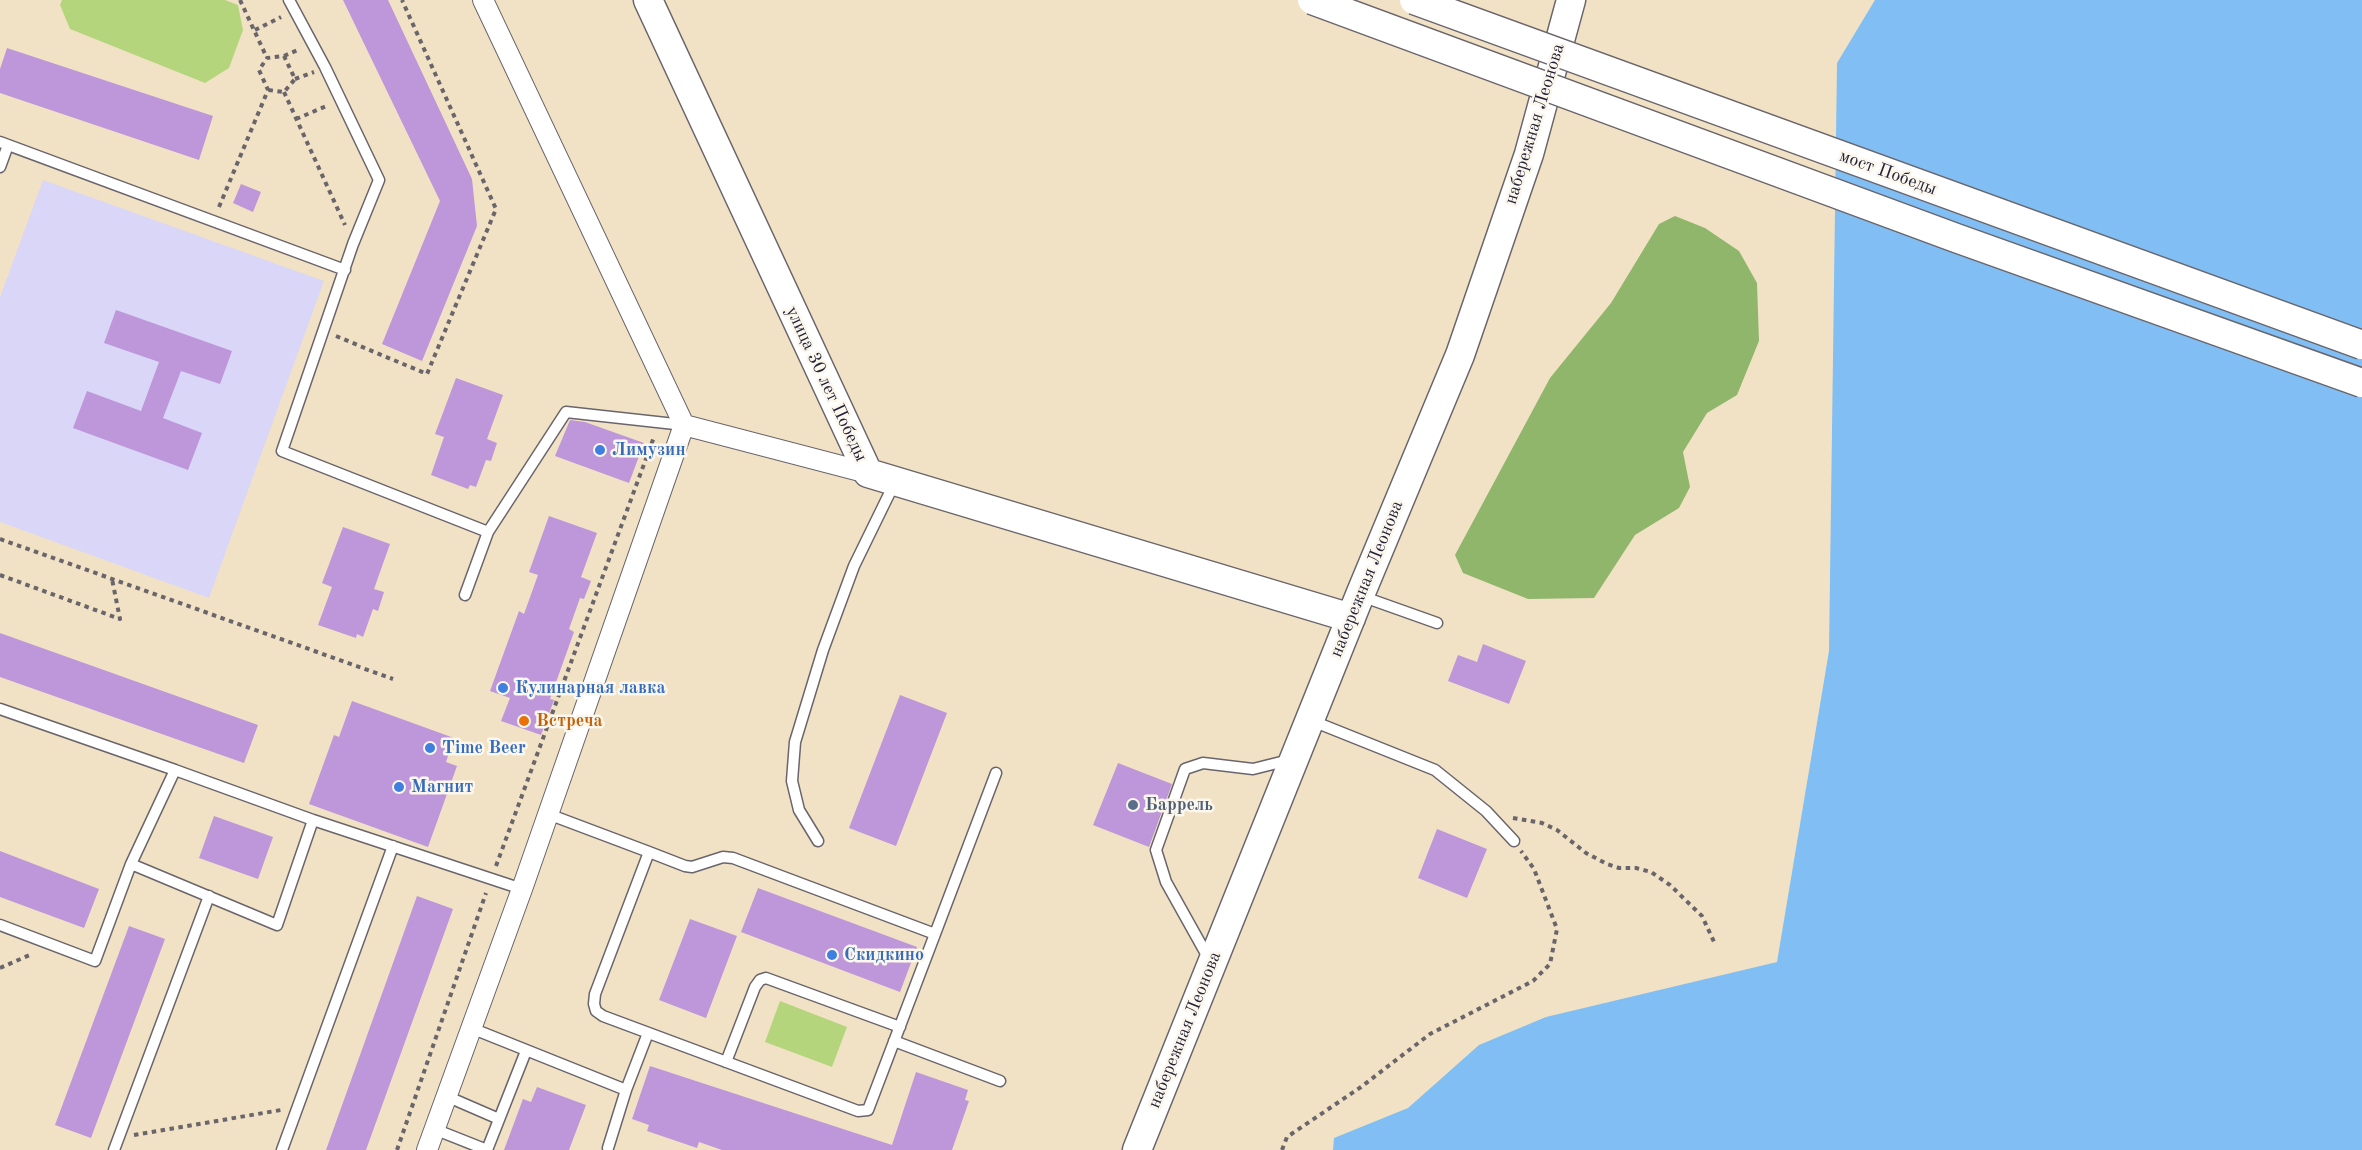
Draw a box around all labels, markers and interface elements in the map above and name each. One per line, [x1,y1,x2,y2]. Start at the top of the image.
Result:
street label: набережная Леонова [1500,41,1570,207]
street label: мост Победы [1837,145,1939,201]
street label: улица 30 лет Победы [781,303,871,465]
place label: Лимузин [612,439,686,461]
marker: Лимузин [593,443,607,457]
street label: набережная Леонова [1326,497,1408,661]
place label: Кулинарная лавка [515,677,666,699]
marker: Кулинарная лавка [496,681,510,695]
place label: Встреча [536,710,603,732]
marker: Встреча [517,714,531,728]
place label: Time Beer [442,737,526,759]
marker: Time Beer [423,741,437,755]
place label: Магнит [411,776,473,798]
marker: Магнит [392,780,406,794]
place label: Баррель [1145,794,1213,816]
marker: Баррель [1126,798,1140,812]
place label: Скидкино [844,944,924,966]
marker: Скидкино [825,948,839,962]
street label: набережная Леонова [1144,948,1226,1112]

